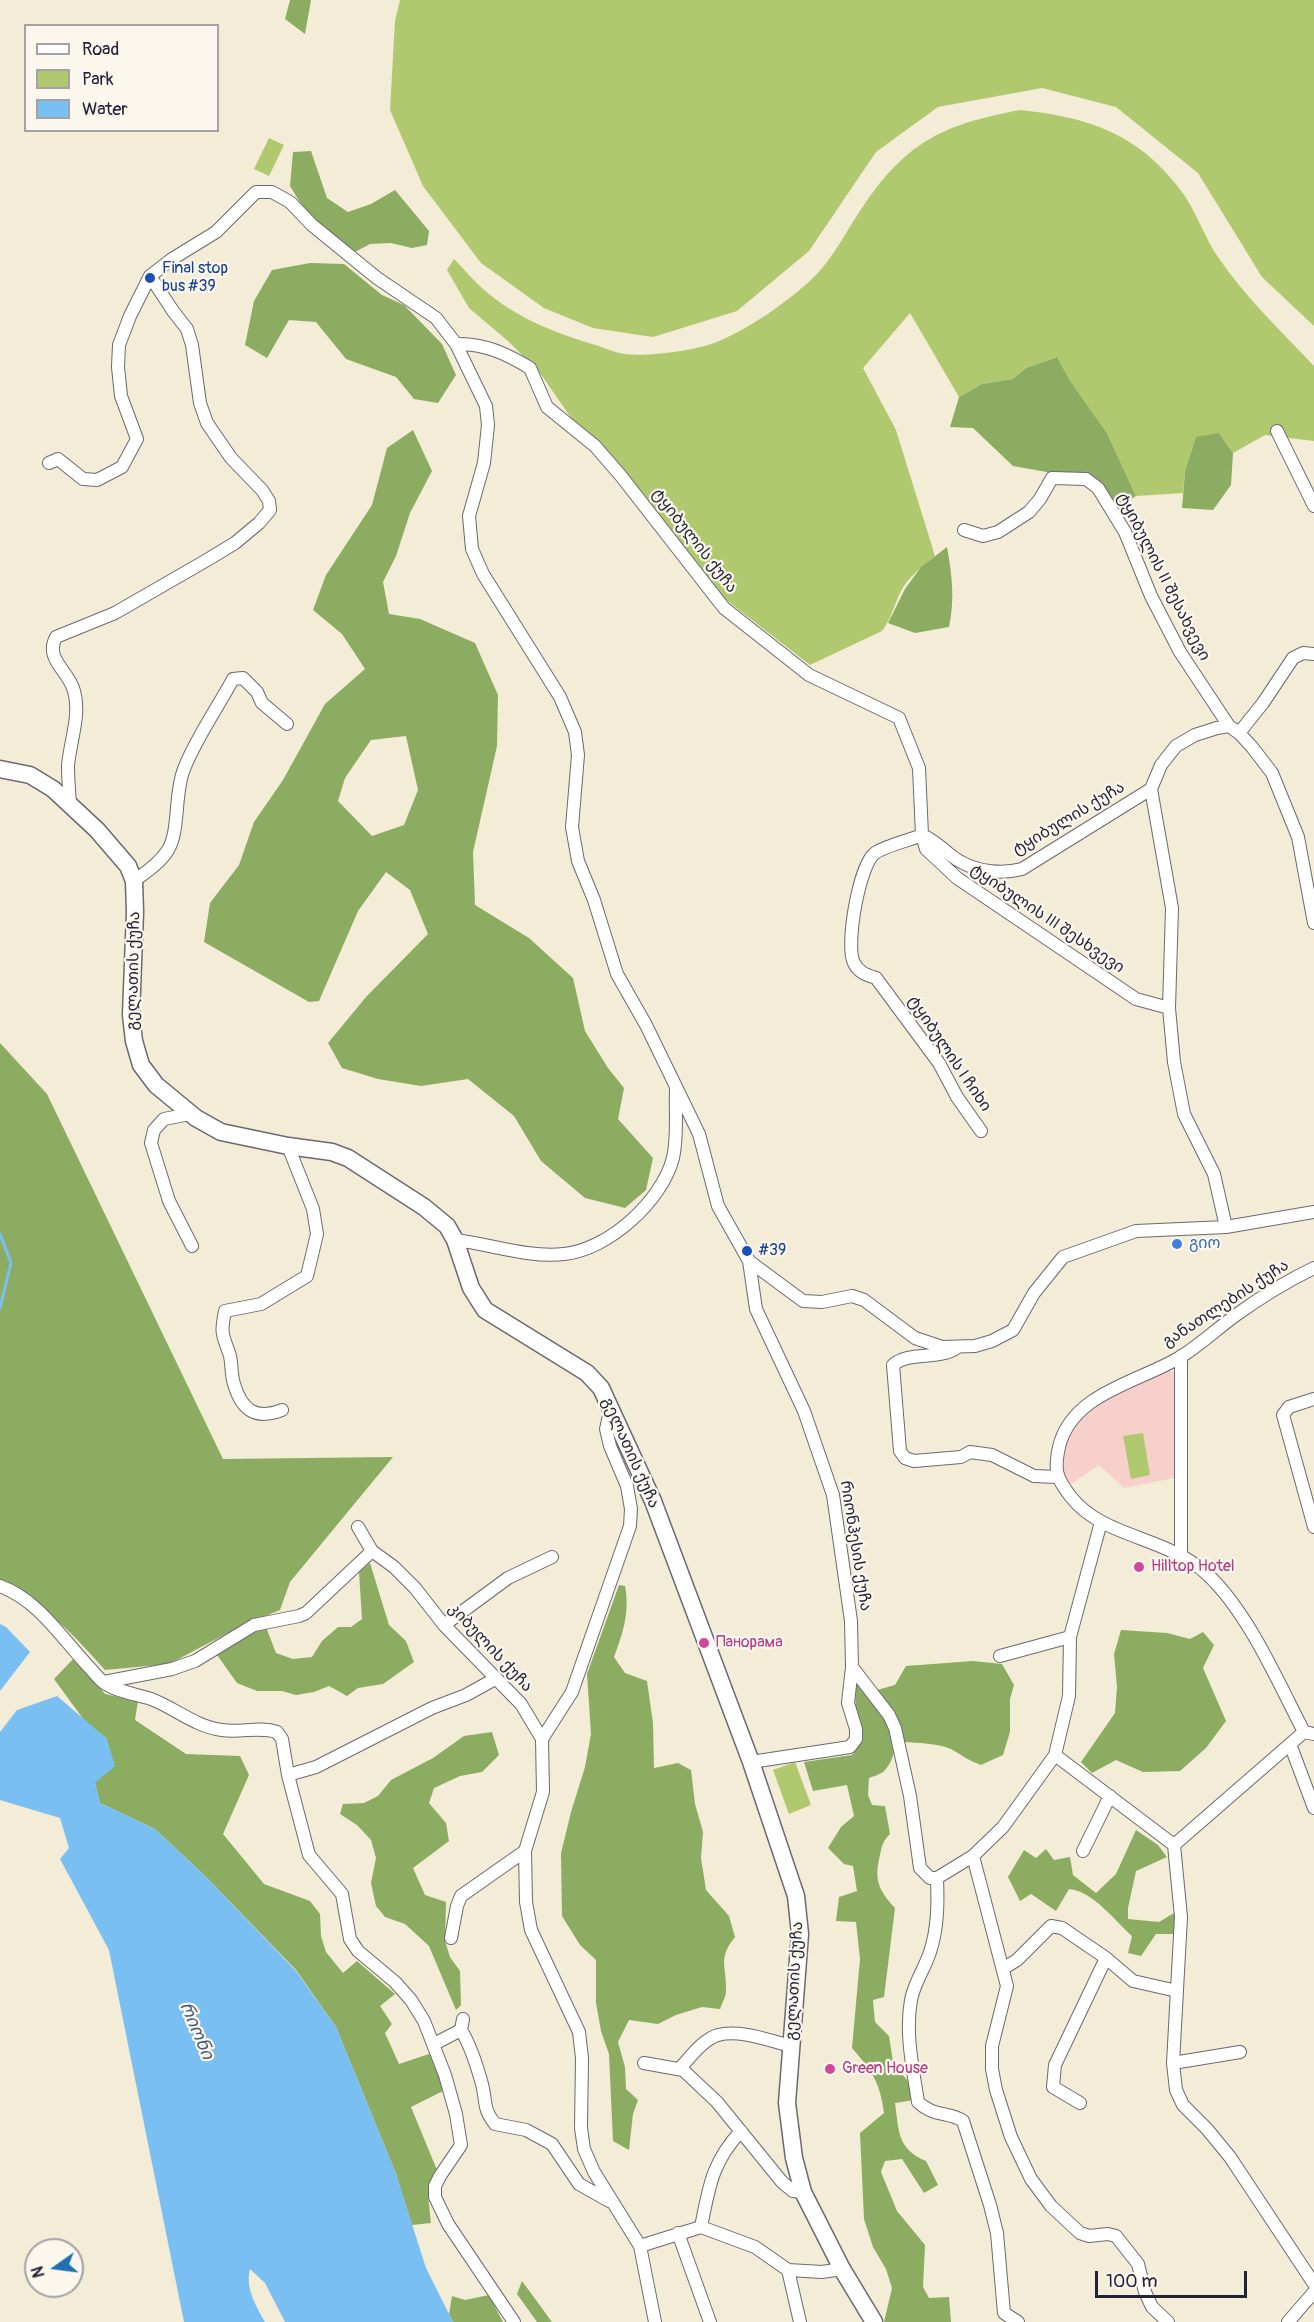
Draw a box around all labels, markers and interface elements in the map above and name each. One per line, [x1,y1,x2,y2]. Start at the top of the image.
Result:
legend [24,24,219,132]
text: Road [82,38,119,61]
text: Park [82,68,114,91]
text: Water [82,98,128,121]
place label: Final stop bus #39 [162,259,228,297]
marker: Final stop bus #39 [143,271,157,285]
street label: ტყიბულის ქუჩა [647,485,741,597]
street label: ტყიბულის II შესახვევი [1112,490,1214,664]
street label: ტყიბულის ქუჩა [1009,778,1129,860]
street label: ტყიბულის III შესხვევი [966,860,1128,978]
street label: გელათის ქუჩა [123,911,145,1031]
street label: ტყიბულის I ჩიხი [903,992,995,1116]
place label: გიო [1189,1234,1220,1254]
marker: გიო [1170,1237,1184,1251]
place label: #39 [759,1241,786,1261]
marker: #39 [740,1244,754,1258]
street label: განათლების ქუჩა [1159,1256,1293,1352]
street label: გელათის ქუჩა [597,1395,663,1511]
street label: რიონჰესის ქუჩა [835,1479,875,1613]
place label: Hilltop Hotel [1151,1557,1235,1577]
marker: Hilltop Hotel [1132,1560,1146,1574]
street label: კიბულის ქუჩა [444,1600,536,1696]
place label: Панорама [716,1633,783,1653]
marker: Панорама [697,1636,711,1650]
street label: გელათის ქუჩა [782,1921,808,2041]
water label: რიონი [174,1999,218,2063]
place label: Green House [842,2059,928,2079]
marker: Green House [823,2062,837,2076]
north arrow [24,2238,84,2298]
scale bar [1098,2259,1250,2297]
text: N [27,2264,49,2280]
text: 100 m [1106,2270,1158,2293]

